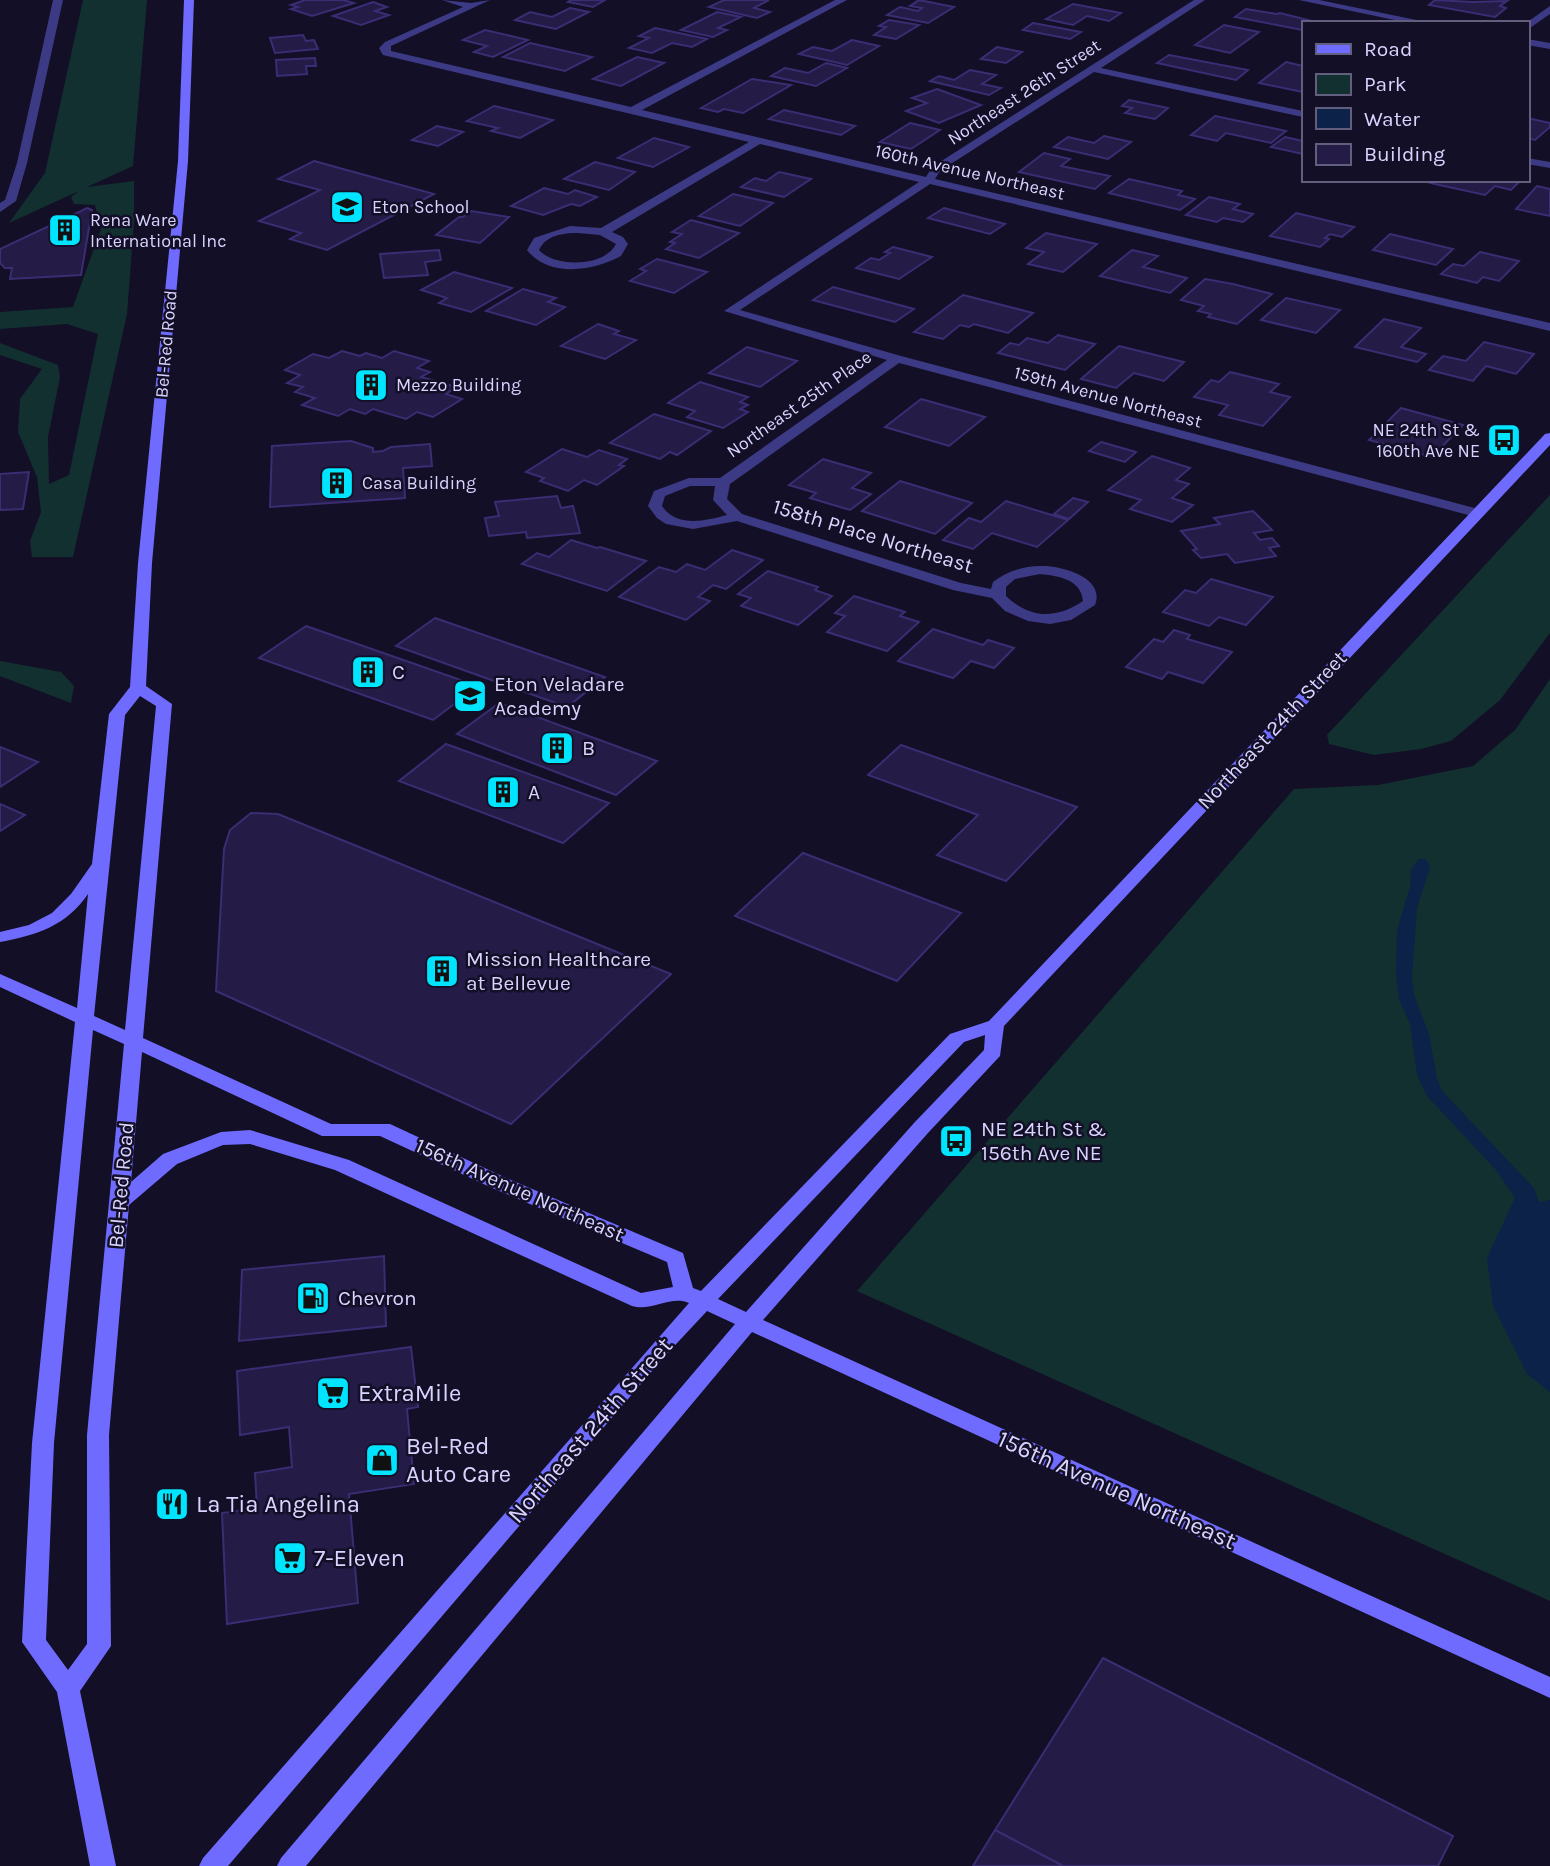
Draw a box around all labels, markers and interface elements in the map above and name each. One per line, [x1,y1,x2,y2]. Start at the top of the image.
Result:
legend [1302,21,1529,182]
street label: Northeast 26th Street [943,34,1105,150]
text: Road [1364,37,1412,61]
text: Park [1364,72,1407,96]
text: Water [1364,107,1420,131]
street label: 160th Avenue Northeast [873,139,1067,205]
text: Building [1364,142,1445,166]
school or university icon: Eton School [328,188,366,226]
place label: Eton School [372,196,470,218]
place label: Rena Ware International Inc [90,209,226,252]
building icon: Rena Ware International Inc [46,211,84,249]
street label: Bel-Red Road [150,289,182,399]
street label: Northeast 25th Place [722,346,876,462]
street label: 159th Avenue Northeast [1012,361,1205,433]
building icon: Mezzo Building [352,366,390,404]
place label: Mezzo Building [396,374,521,396]
place label: NE 24th St & 160th Ave NE [1373,419,1480,462]
bus stop icon: NE 24th St & 160th Ave NE [1485,421,1523,459]
building icon: Casa Building [318,464,356,502]
place label: Casa Building [362,472,476,494]
street label: 158th Place Northeast [770,494,976,578]
street label: Northeast 24th Street [1193,646,1352,814]
building icon: C [349,653,387,691]
place label: C [392,660,405,684]
place label: Eton Veladare Academy [494,672,625,720]
school or university icon: Eton Veladare Academy [451,677,489,715]
building icon: B [538,729,576,767]
place label: B [582,736,595,760]
building icon: A [484,773,522,811]
place label: A [528,780,540,804]
place label: Mission Healthcare at Bellevue [466,947,651,995]
building icon: Mission Healthcare at Bellevue [423,952,461,990]
place label: NE 24th St & 156th Ave NE [981,1117,1106,1165]
street label: Bel-Red Road [104,1121,138,1249]
bus stop icon: NE 24th St & 156th Ave NE [937,1122,975,1160]
street label: 156th Avenue Northeast [412,1133,628,1247]
fuel station icon: Chevron [294,1279,332,1317]
place label: Chevron [338,1286,417,1310]
street label: Northeast 24th Street [502,1331,678,1529]
supermarket icon: ExtraMile [314,1374,352,1412]
place label: ExtraMile [358,1379,461,1407]
street label: 156th Avenue Northeast [993,1425,1241,1555]
place label: Bel-Red Auto Care [406,1432,511,1488]
shop icon: Bel-Red Auto Care [363,1441,401,1479]
restaurant icon: La Tia Angelina [153,1485,191,1523]
place label: La Tia Angelina [196,1490,360,1518]
supermarket icon: 7-Eleven [271,1539,309,1577]
place label: 7-Eleven [314,1544,405,1572]

